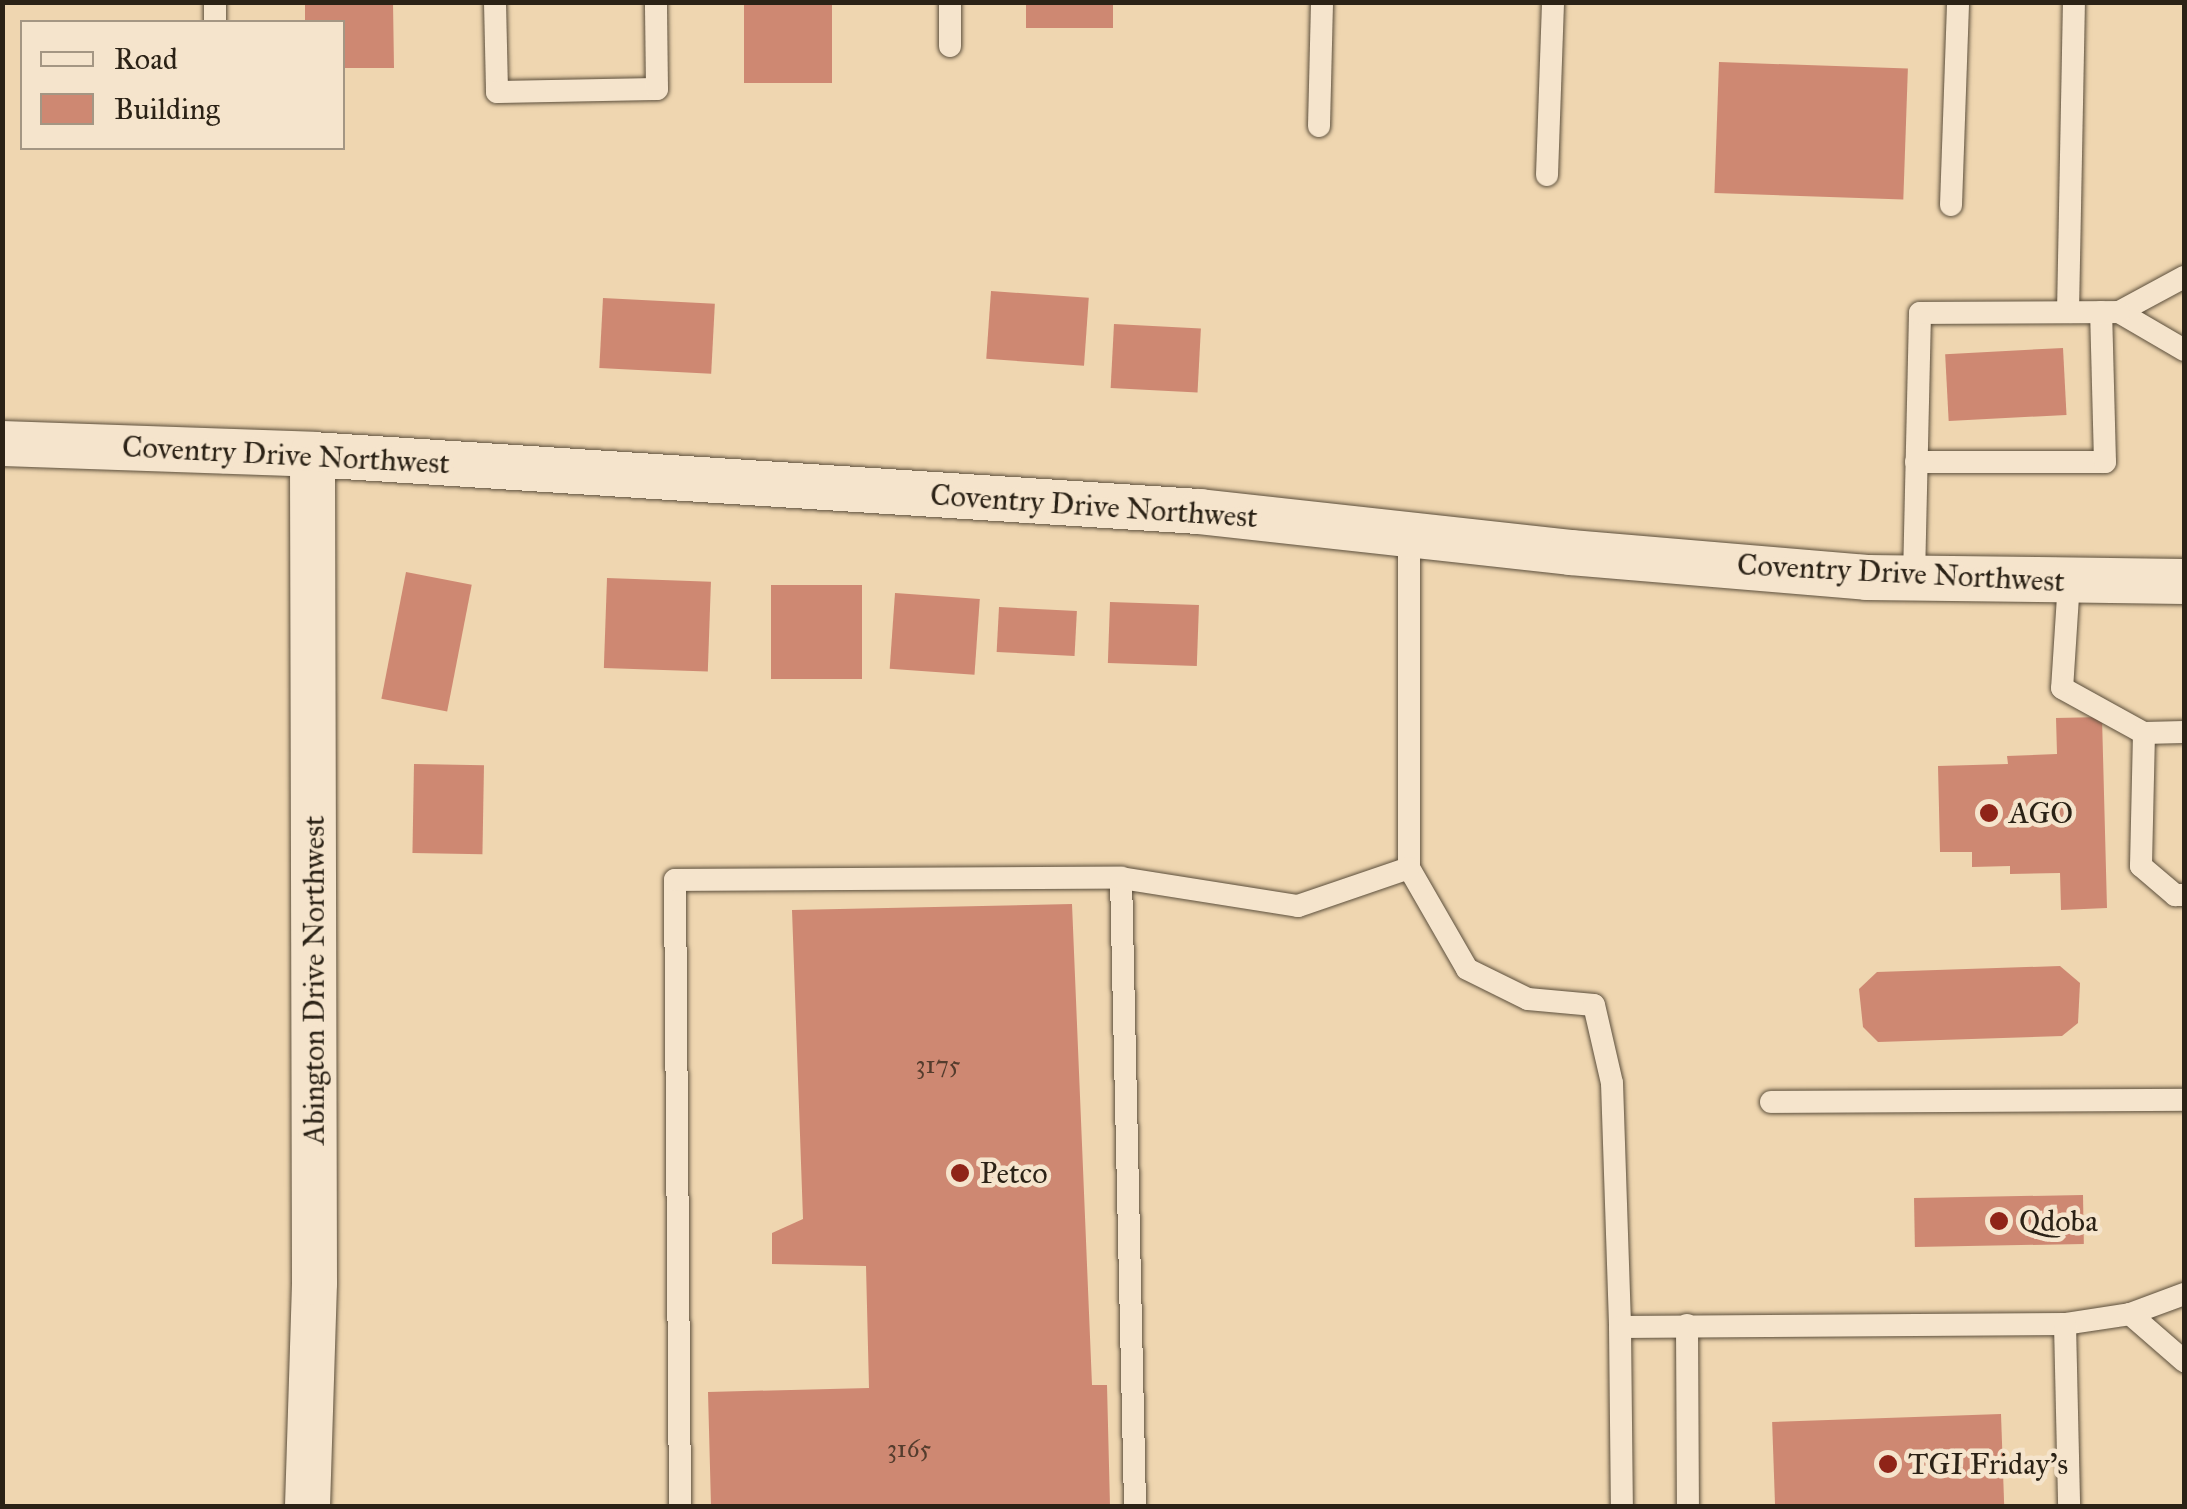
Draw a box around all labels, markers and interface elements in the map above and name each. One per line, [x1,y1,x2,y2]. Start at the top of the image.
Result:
legend [20,20,345,150]
text: Road [114,41,178,77]
text: Building [114,91,220,127]
street label: Coventry Drive Northwest [121,428,451,482]
street label: Coventry Drive Northwest [929,477,1259,535]
street label: Coventry Drive Northwest [1736,546,2066,600]
place label: AGO [2009,795,2073,831]
marker: AGO [1978,802,2000,824]
street label: Abington Drive Northwest [296,815,332,1145]
house number: 3175 [916,1050,960,1080]
place label: Petco [980,1155,1048,1191]
marker: Petco [949,1162,971,1184]
place label: Qdoba [2019,1203,2098,1239]
marker: Qdoba [1988,1210,2010,1232]
house number: 3165 [887,1434,931,1464]
place label: TGI Friday's [1908,1446,2068,1482]
marker: TGI Friday's [1877,1453,1899,1475]

